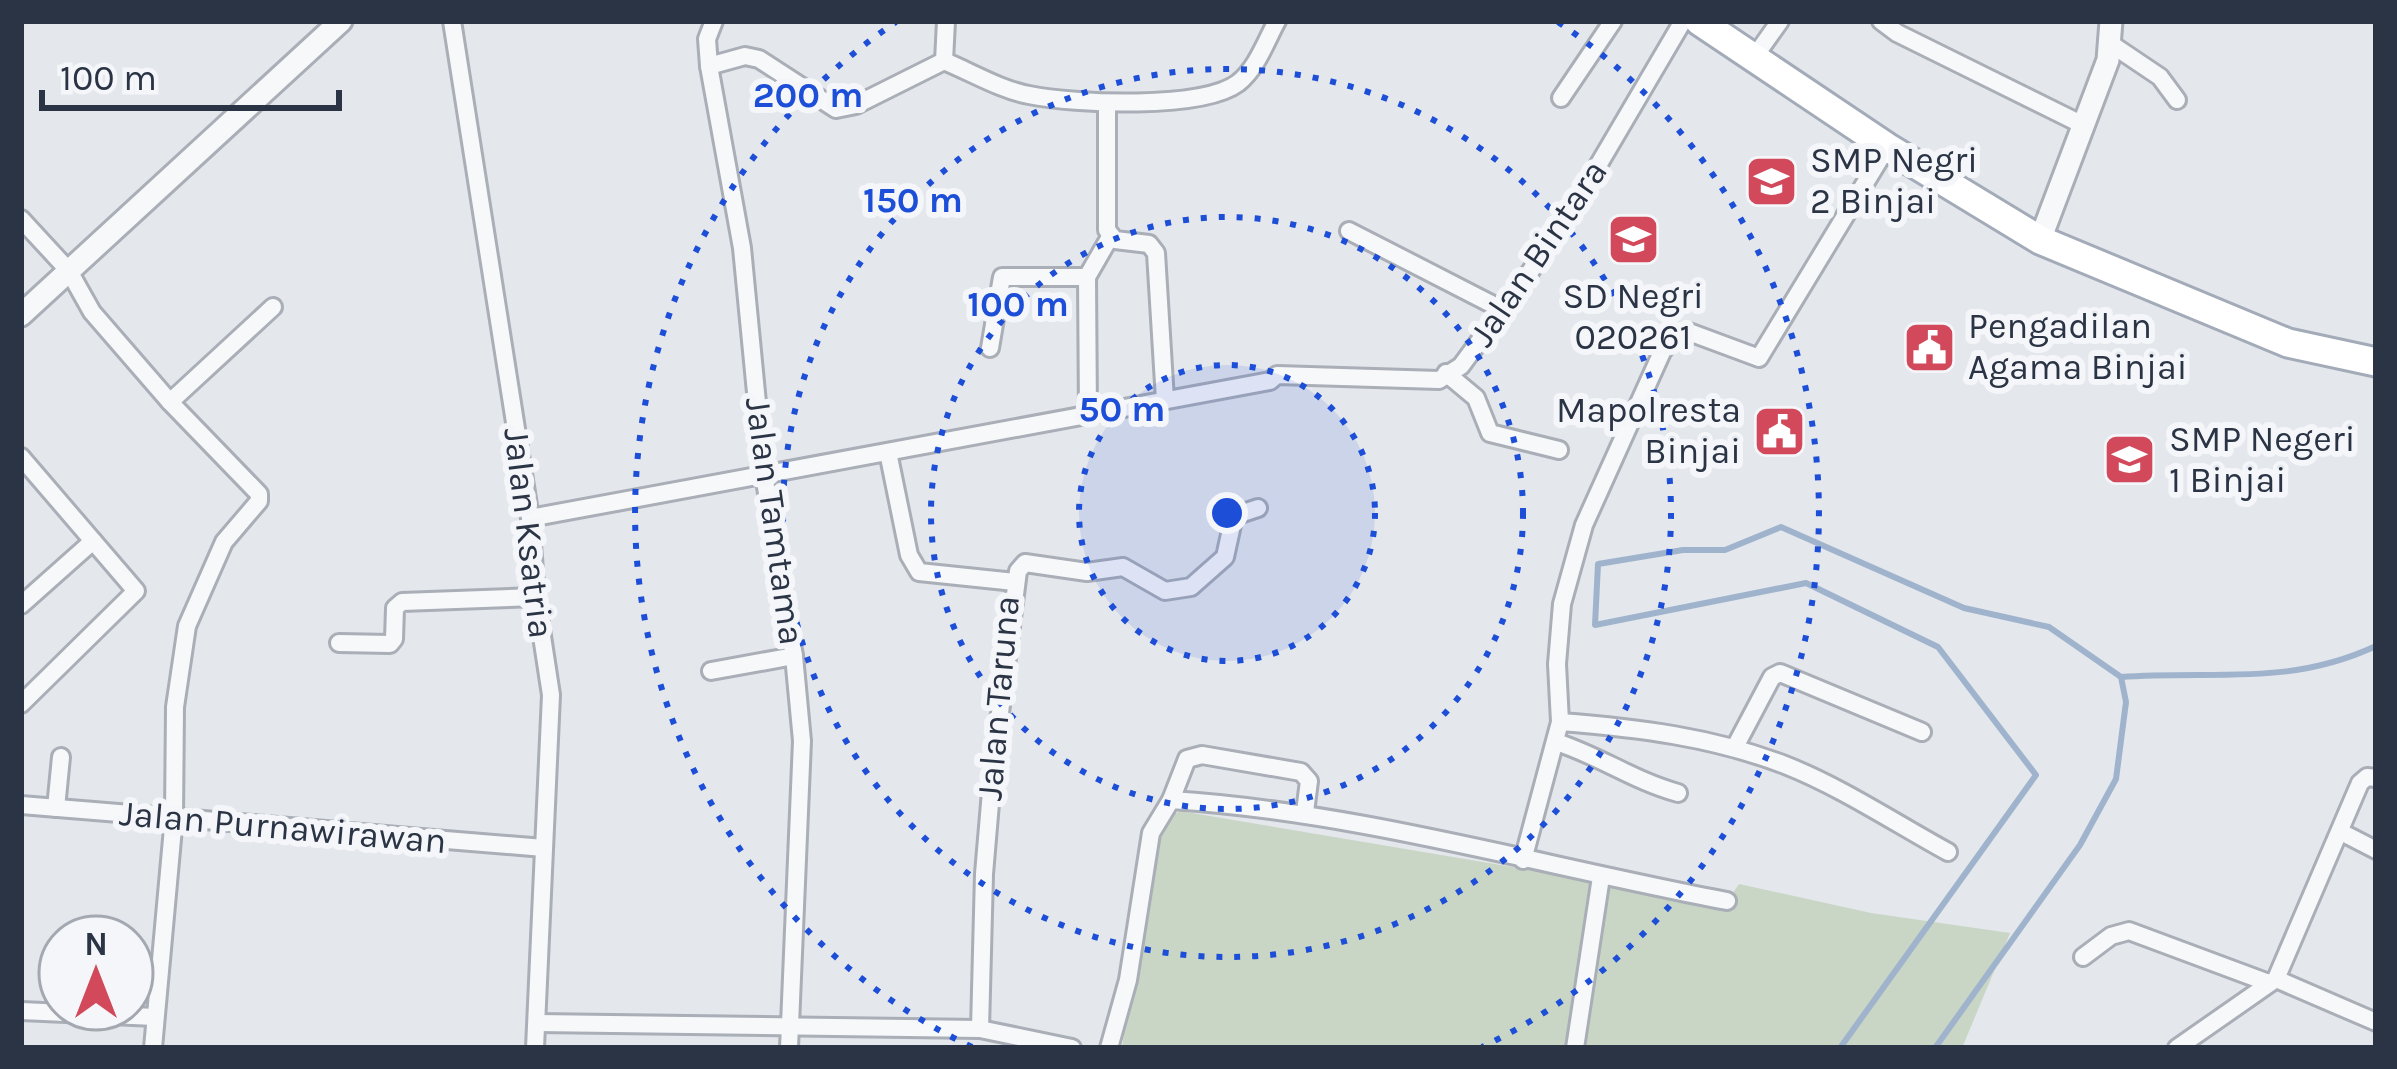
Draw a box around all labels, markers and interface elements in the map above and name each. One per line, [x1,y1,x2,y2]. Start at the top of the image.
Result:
scale bar [42,36,339,110]
text: 100 m [60,57,157,99]
text: 200 m [753,74,863,116]
place label: SMP Negri 2 Binjai [1810,139,1978,222]
street label: Jalan Bintara [1460,152,1616,354]
school or university icon: SMP Negri 2 Binjai [1743,153,1799,209]
text: 150 m [863,179,963,221]
school or university icon: SD Negri 020261 [1605,212,1661,268]
place label: SD Negri 020261 [1562,275,1704,358]
text: 100 m [967,283,1069,325]
place label: Pengadilan Agama Binjai [1968,305,2188,388]
public building icon: Pengadilan Agama Binjai [1901,319,1957,375]
text: 50 m [1079,388,1166,430]
place label: Mapolresta Binjai [1556,389,1741,472]
street label: Jalan Tamtama [737,394,813,648]
public building icon: Mapolresta Binjai [1752,403,1808,459]
place label: SMP Negeri 1 Binjai [2169,418,2355,501]
street label: Jalan Ksatria [495,425,563,641]
school or university icon: SMP Negeri 1 Binjai [2102,432,2158,488]
centre of rings [1206,492,1248,534]
street label: Jalan Taruna [968,594,1028,802]
street label: Jalan Purnawirawan [118,792,448,862]
north arrow [36,913,156,1033]
text: N [84,925,108,963]

